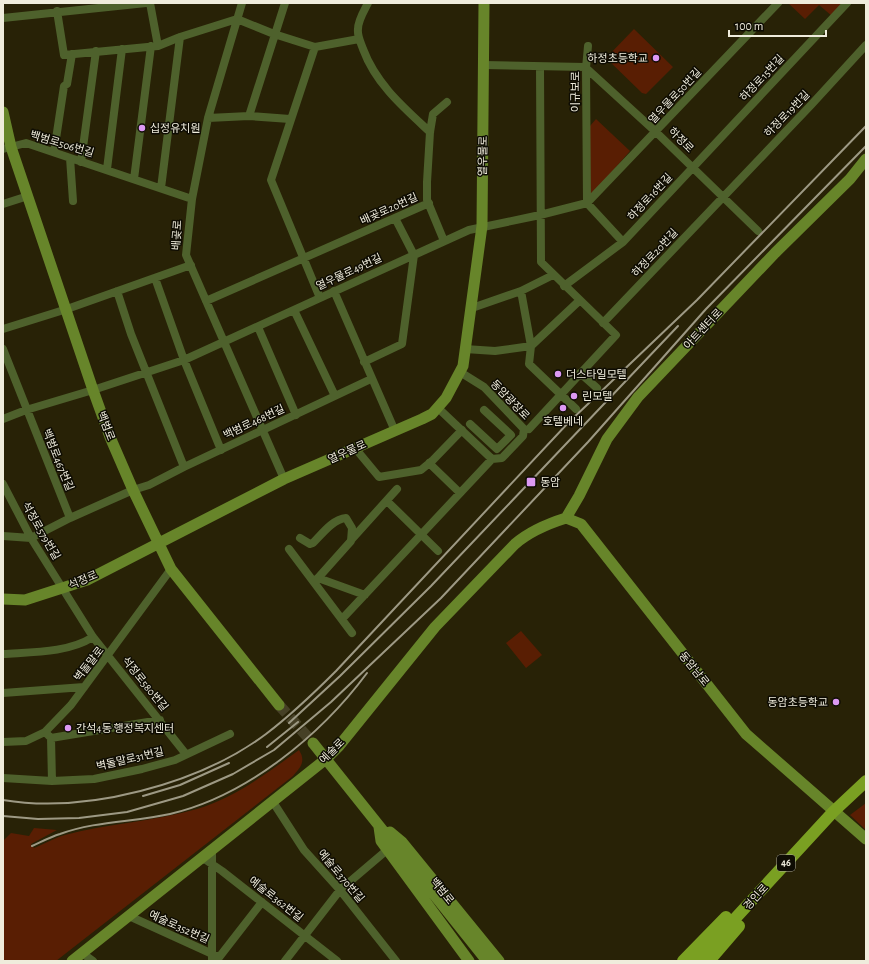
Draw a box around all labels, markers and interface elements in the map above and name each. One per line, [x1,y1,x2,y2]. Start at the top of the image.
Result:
scale bar [729,12,826,38]
text: 100 m [735,20,763,32]
place label: 하정초등학교 [587,52,648,64]
marker: 하정초등학교 [651,53,661,63]
street label: 하정로15번길 [738,53,786,103]
street label: 열우물로50번길 [647,66,703,126]
street label: 이규보로 [570,72,581,112]
street label: 하정로19번길 [762,89,812,139]
marker: 십정유치원 [137,123,147,133]
place label: 십정유치원 [150,123,201,134]
street label: 하정로 [666,125,696,155]
street label: 백범로506번길 [29,129,95,159]
street label: 열우물로 [477,136,489,176]
street label: 하정로16번길 [626,171,674,223]
street label: 배곶로20번길 [359,191,419,227]
street label: 배곶로 [170,219,184,251]
street label: 하정로20번길 [630,227,680,279]
street label: 열우물로49번길 [314,252,384,292]
street label: 아트센터로 [682,307,724,351]
marker: 더스타일모텔 [553,369,563,379]
place label: 더스타일모텔 [566,369,627,380]
street label: 동암광장로 [488,378,532,422]
marker: 린모텔 [569,391,579,401]
place label: 린모텔 [582,391,612,402]
street label: 백범로468번길 [222,403,286,441]
marker: 호텔베네 [558,403,568,413]
street label: 백범로 [95,410,117,442]
place label: 호텔베네 [543,416,583,427]
street label: 백범로467번길 [41,428,75,492]
street label: 열우물로 [326,439,368,465]
marker: 동암 [525,476,537,488]
place label: 동암 [540,477,560,488]
street label: 석정로579번길 [20,500,62,562]
street label: 석정로 [67,569,99,591]
street label: 벽돌말로 [72,645,106,683]
street label: 동암남로 [677,650,711,688]
street label: 석정로580번길 [120,655,170,713]
place label: 동암초등학교 [767,696,828,708]
marker: 동암초등학교 [831,697,841,707]
marker: 간석4동 행정복지센터 [63,723,73,733]
place label: 간석4동 행정복지센터 [76,723,174,734]
street label: 예술로 [317,736,347,766]
street label: 벽돌말로31번길 [95,746,165,772]
street label: 예술로370번길 [316,847,366,905]
road number: 46 [777,855,795,871]
street label: 예술로362번길 [247,875,305,923]
street label: 백범로 [428,876,456,906]
street label: 경인로 [742,882,770,912]
street label: 예술로352번길 [147,909,211,945]

